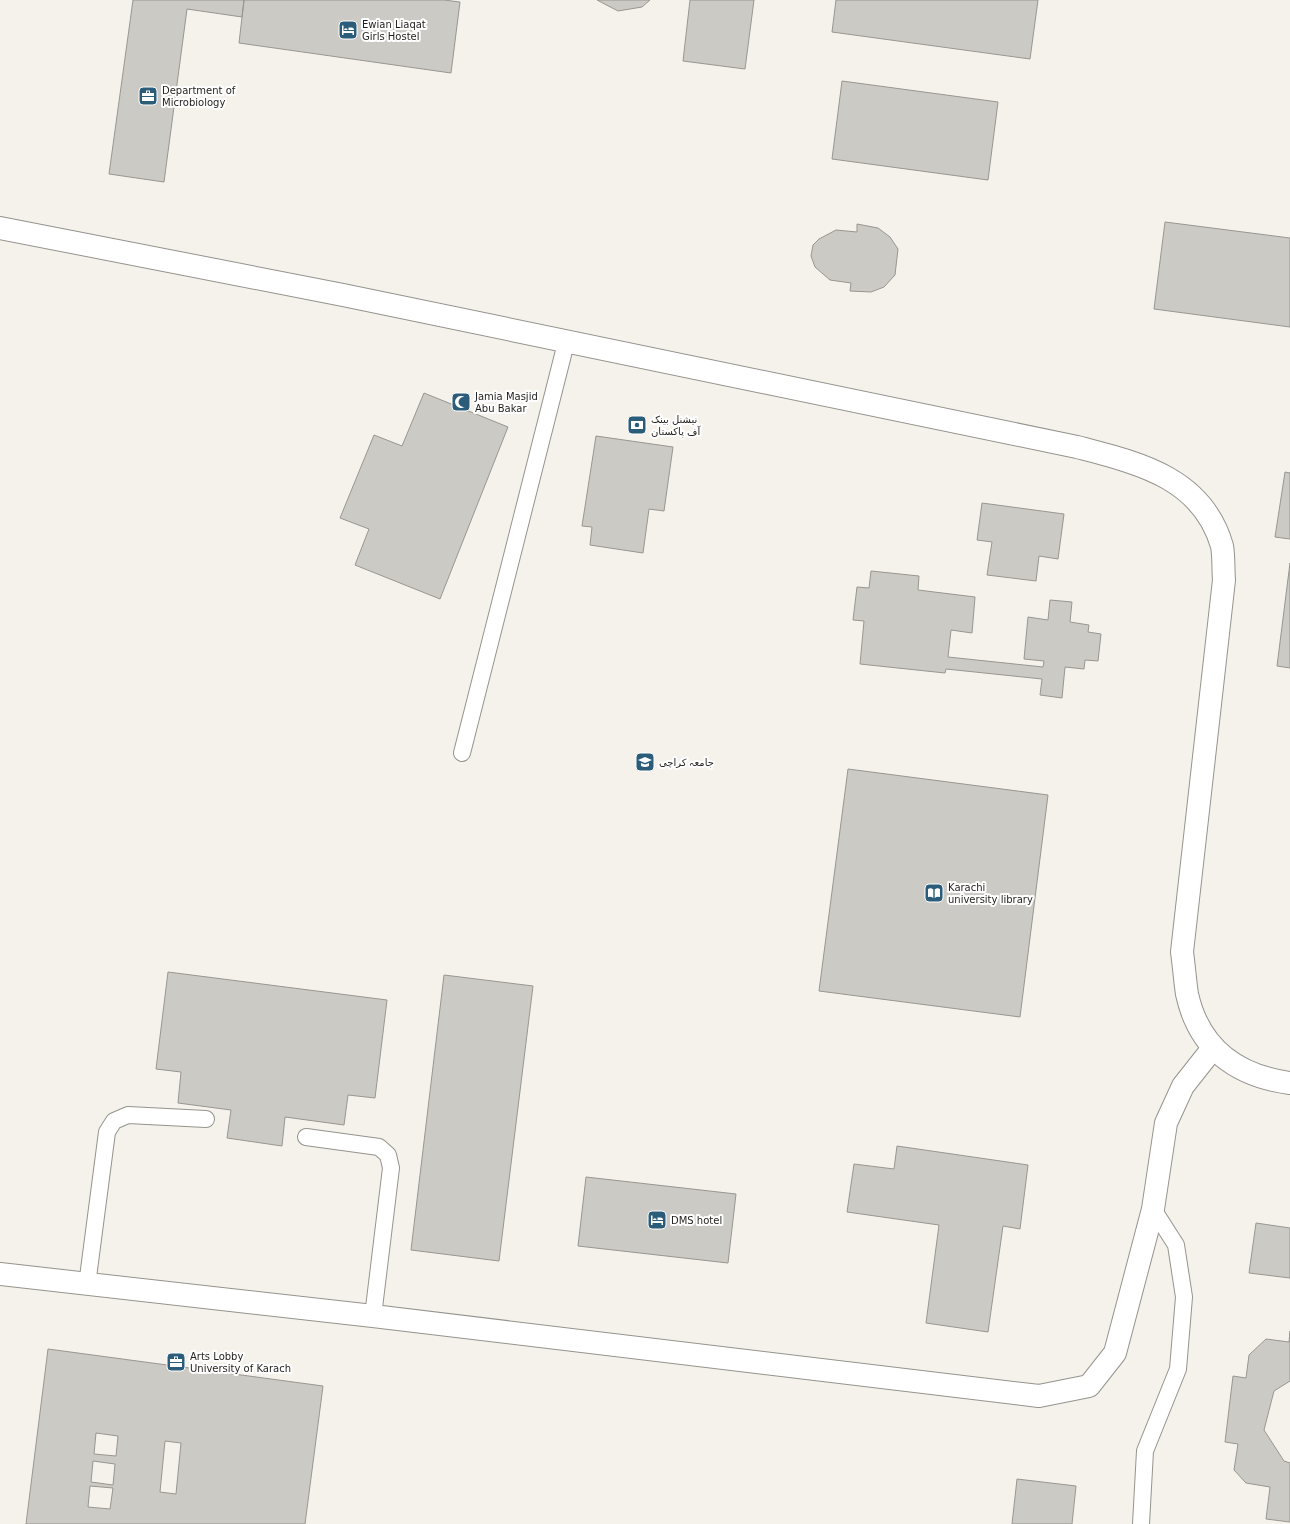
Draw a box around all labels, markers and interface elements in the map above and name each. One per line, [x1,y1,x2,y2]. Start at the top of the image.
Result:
hotel icon: Ewian Liaqat Girls Hostel [337,19,359,41]
place label: Ewian Liaqat Girls Hostel [362,19,426,42]
office icon: Department of Microbiology [137,85,159,107]
place label: Department of Microbiology [162,85,236,108]
mosque icon: Jamia Masjid Abu Bakar [450,391,472,413]
place label: Jamia Masjid Abu Bakar [474,391,538,414]
bank icon: نیشنل بینک آف پاکستان [626,414,648,436]
place label: نیشنل بینک آف پاکستان [651,414,701,438]
school or university icon: جامعہ کراچی [634,751,656,773]
place label: جامعہ کراچی [659,757,714,768]
library icon: Karachi university library [923,882,945,904]
place label: Karachi university library [948,882,1033,905]
hotel icon: DMS hotel [646,1209,668,1231]
place label: DMS hotel [671,1215,722,1226]
office icon: Arts Lobby University of Karach [165,1351,187,1373]
place label: Arts Lobby University of Karach [190,1351,291,1374]

